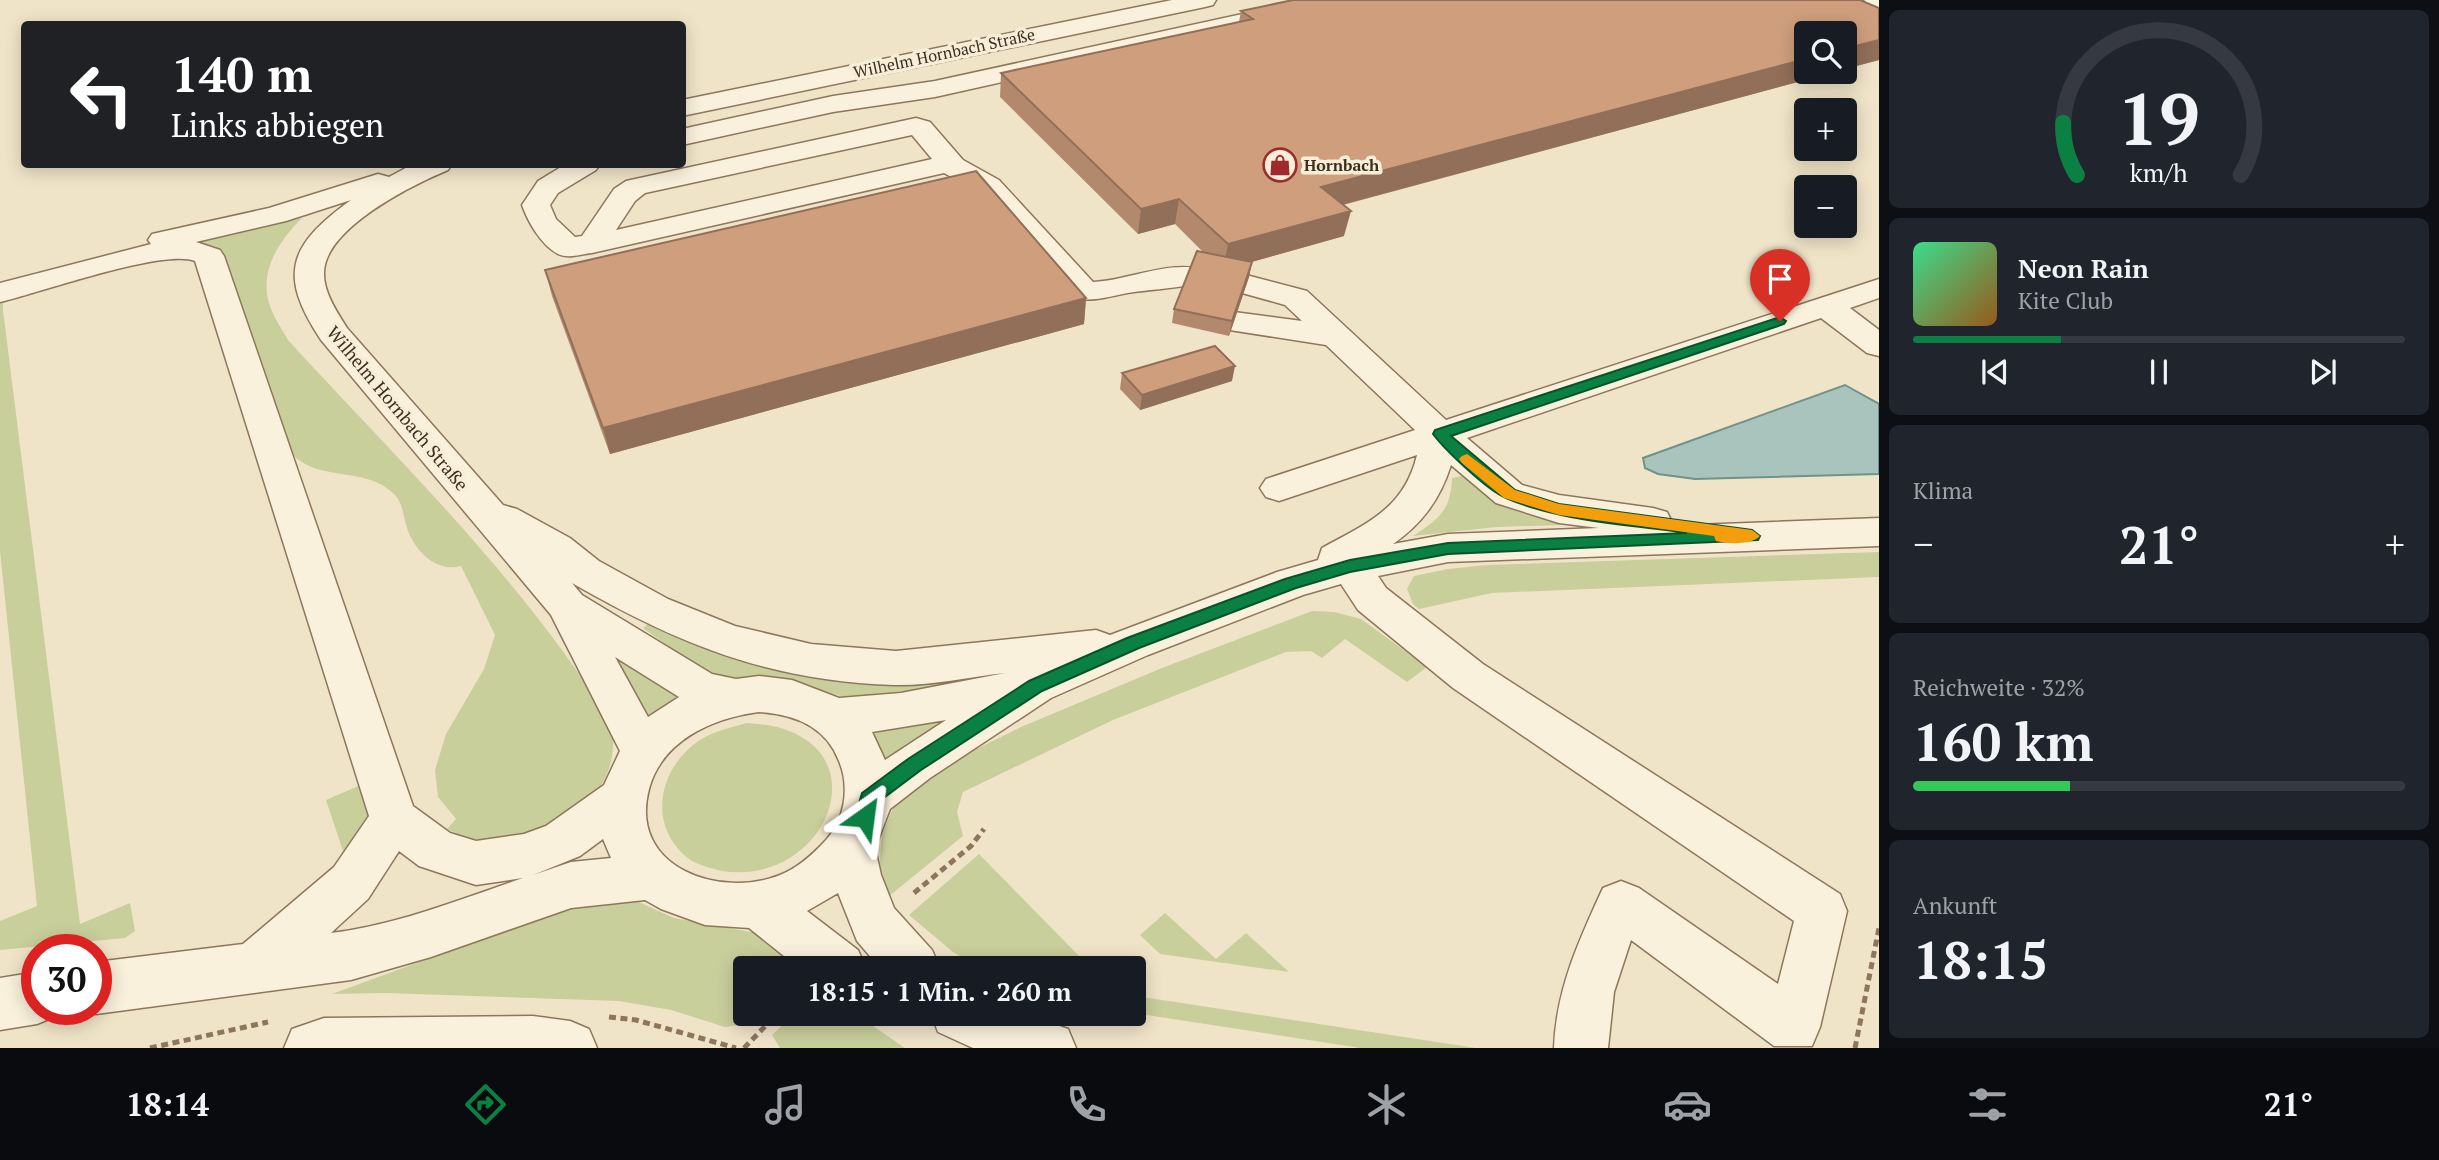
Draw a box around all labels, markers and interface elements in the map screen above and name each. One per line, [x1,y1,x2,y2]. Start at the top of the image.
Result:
map controls [1794,21,1857,238]
button: search [1794,21,1857,84]
street label: Wilhelm Hornbach Straße [851,23,1037,83]
text: 140 m [171,41,313,106]
icon: left [56,49,147,140]
text: 19 [2118,69,2200,166]
button: + [1794,98,1857,161]
text: Links abbiegen [171,104,384,146]
shop icon: Hornbach [1261,146,1299,184]
place label: Hornbach [1304,154,1380,176]
text: km/h [2130,156,2188,189]
button: − [1794,175,1857,238]
pin [1750,249,1810,321]
text: Neon Rain [2018,251,2149,285]
icon: arrive [1761,260,1799,298]
text: Kite Club [2018,285,2113,316]
street label: Wilhelm Hornbach Straße [322,320,474,496]
icon: previous [1976,353,2014,391]
icon: pause [2140,353,2178,391]
icon: next [2304,353,2342,391]
text: Klima [1913,475,1973,506]
text: 21° [2119,510,2199,579]
text: − [1913,519,1933,569]
text: + [2385,519,2405,569]
text: Reichweite · 32% [1913,672,2085,703]
text: 160 km [1913,707,2094,776]
position arrow [828,780,902,854]
text: Ankunft [1913,890,1997,921]
text: 18:15 [1913,925,2048,994]
speed limit sign: 30 [21,934,112,1025]
text: 18:15 · 1 Min. · 260 m [807,974,1072,1008]
icon: directions [461,1080,510,1129]
icon: music [761,1080,810,1129]
icon: phone [1062,1080,1111,1129]
icon: climate [1362,1080,1411,1129]
icon: car [1663,1080,1712,1129]
icon: filters [1963,1080,2012,1129]
text: 18:14 [126,1083,209,1125]
text: 21° [2264,1083,2313,1125]

